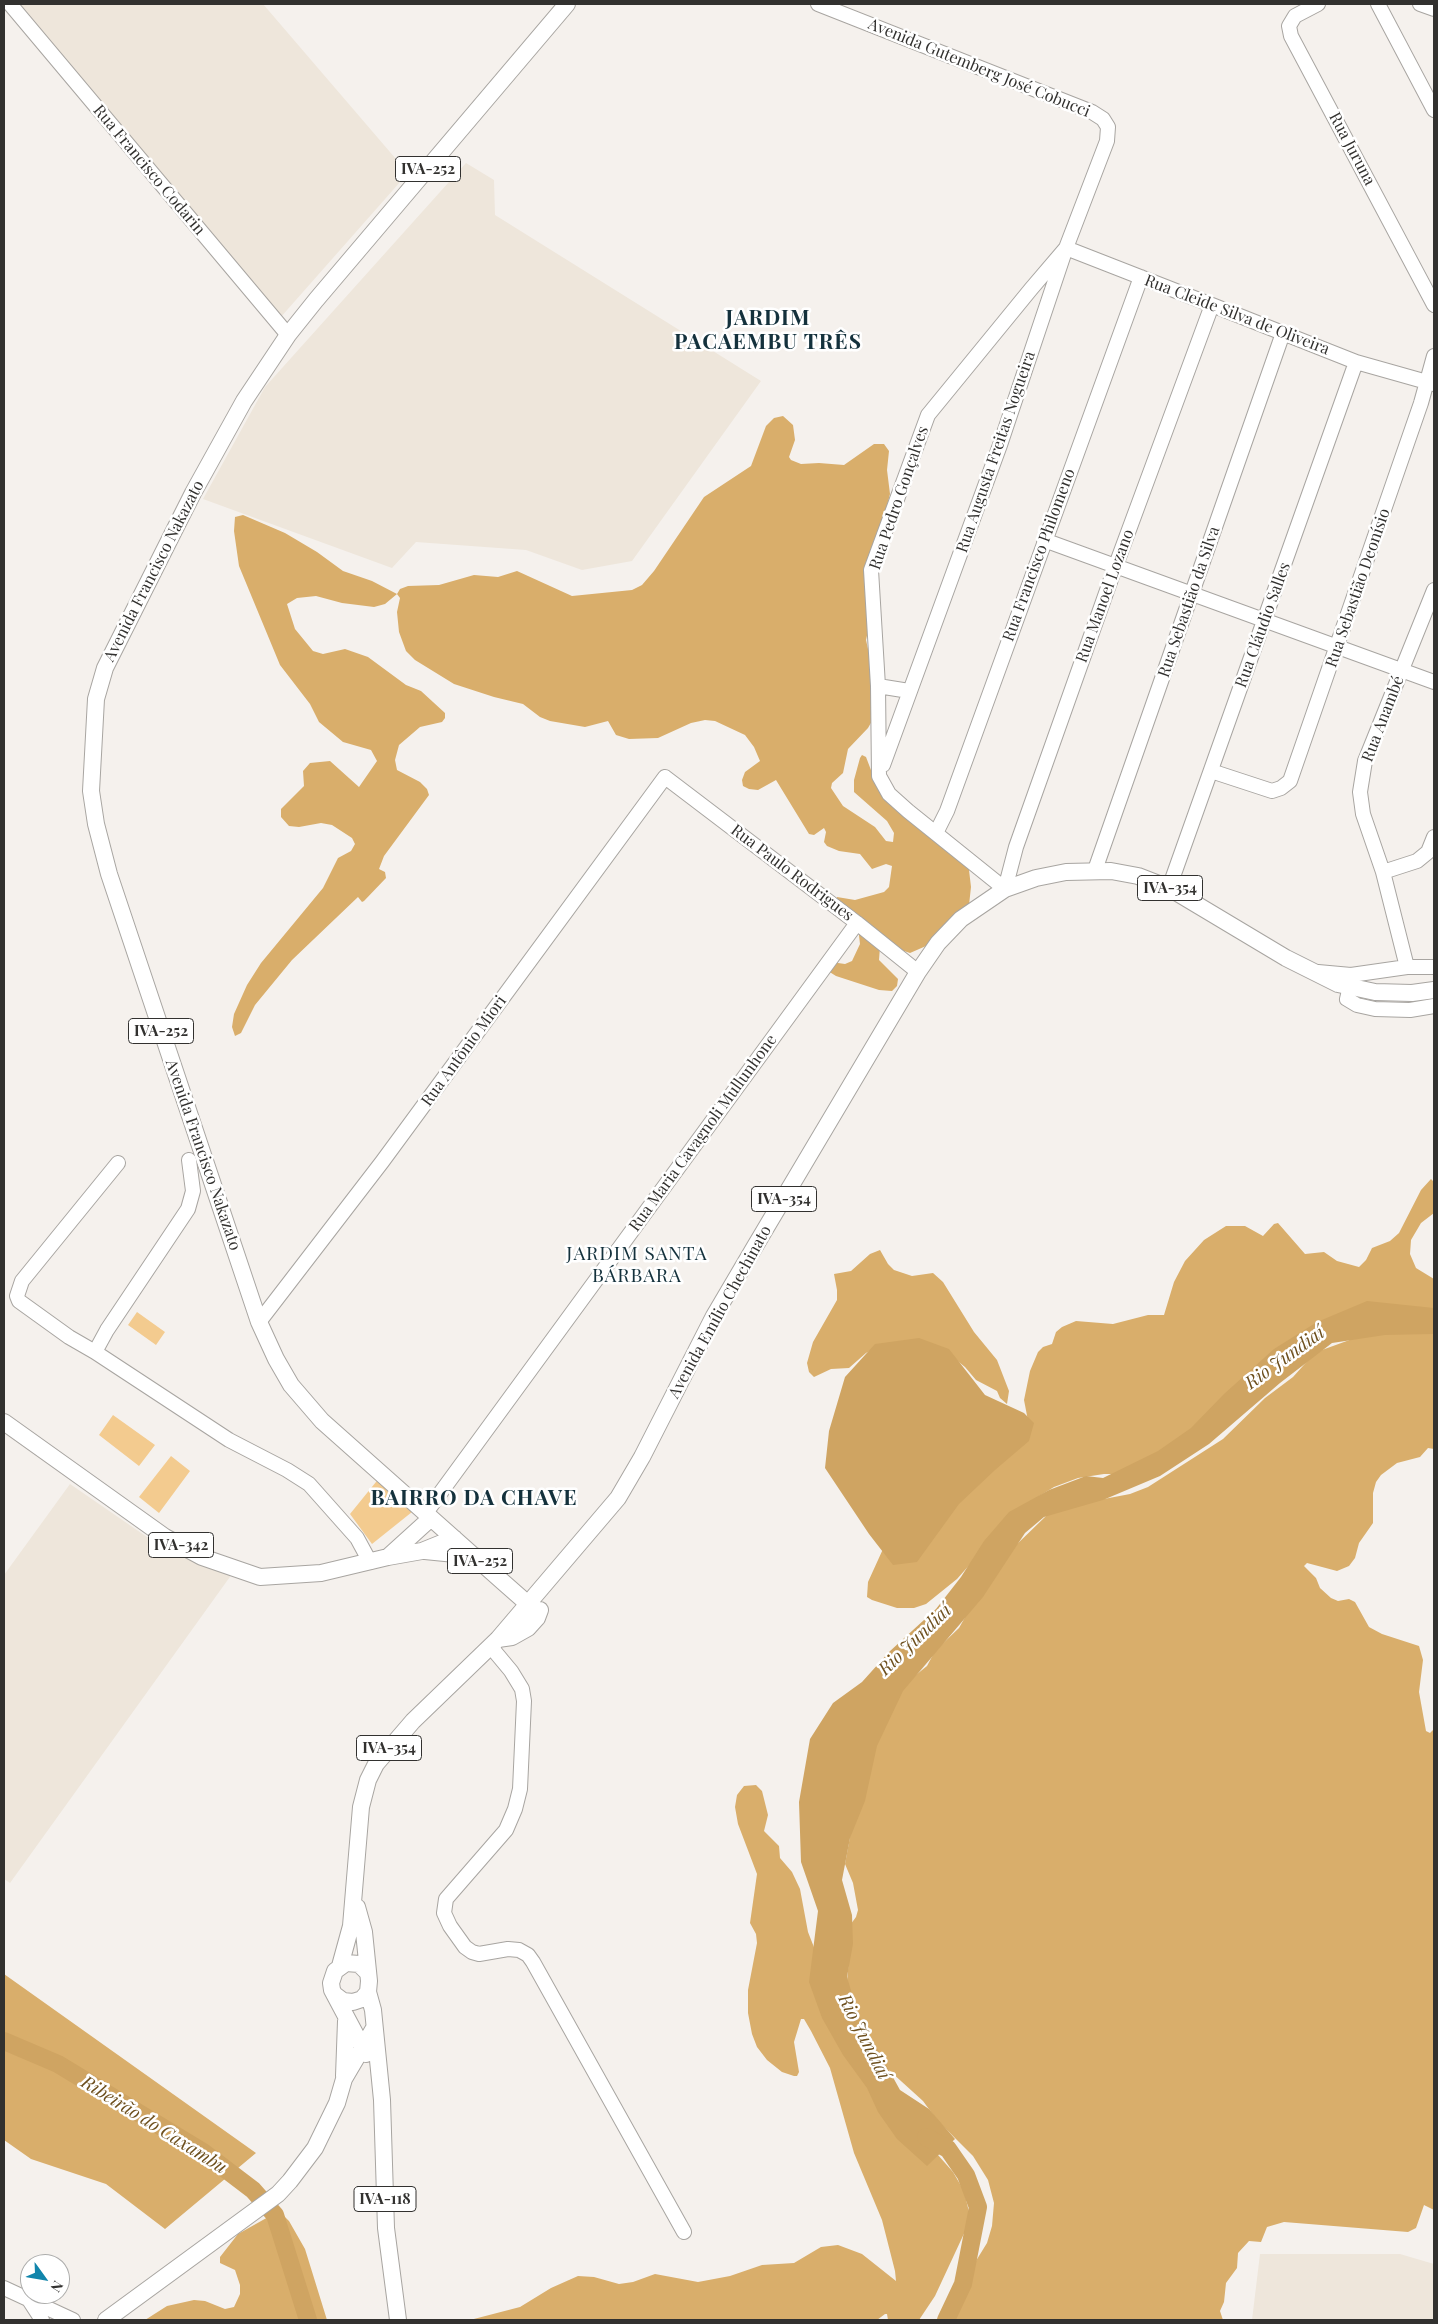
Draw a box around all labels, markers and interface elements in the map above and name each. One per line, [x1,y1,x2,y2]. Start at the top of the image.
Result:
street label: Avenida Gutemberg José Cobucci [865,15,1093,121]
street label: Rua Francisco Codarin [89,101,209,239]
street label: Rua Juruna [1325,109,1379,189]
road number: IVA-252 [396,156,460,182]
street label: Rua Cleide Silva de Oliveira [1142,271,1332,359]
district label: JARDIM PACAEMBU TRÊS [672,305,864,355]
street label: Rua Augusta Freitas Nogueira [952,349,1040,555]
street label: Rua Pedro Gonçalves [865,424,933,572]
street label: Rua Francisco Philomeno [999,466,1079,644]
street label: Avenida Francisco Nakazato [100,477,208,665]
street label: Rua Sebastião Deonísio [1322,506,1394,670]
street label: Rua Sebastião da Silva [1154,524,1224,680]
street label: Rua Manoel Lozano [1072,527,1138,665]
street label: Rua Cláudio Salles [1231,560,1295,690]
street label: Rua Anambé [1358,673,1408,765]
street label: Rua Paulo Rodrigues [727,821,857,925]
road number: IVA-354 [1138,876,1202,900]
street label: Rua Antônio Miori [417,992,511,1110]
road number: IVA-252 [128,1018,194,1044]
street label: Rua Maria Cavagnoli Mullunhone [625,1031,781,1235]
street label: Avenida Francisco Nakazato [161,1057,245,1253]
road number: IVA-354 [752,1186,816,1212]
street label: Avenida Emílio Chechinato [664,1222,776,1402]
district label: JARDIM SANTA BÁRBARA [565,1243,709,1287]
water label: Rio Jundiaí [1241,1322,1329,1394]
district label: BAIRRO DA CHAVE [369,1485,579,1511]
road number: IVA-342 [148,1532,214,1558]
road number: IVA-252 [448,1548,512,1574]
water label: Rio Jundiaí [874,1600,956,1680]
road number: IVA-354 [356,1736,422,1760]
water label: Rio Jundiaí [833,1991,895,2083]
water label: Ribeirão do Caxambu [77,2071,231,2179]
road number: IVA-118 [354,2186,416,2212]
north arrow [20,2254,70,2304]
text: N [47,2277,68,2296]

